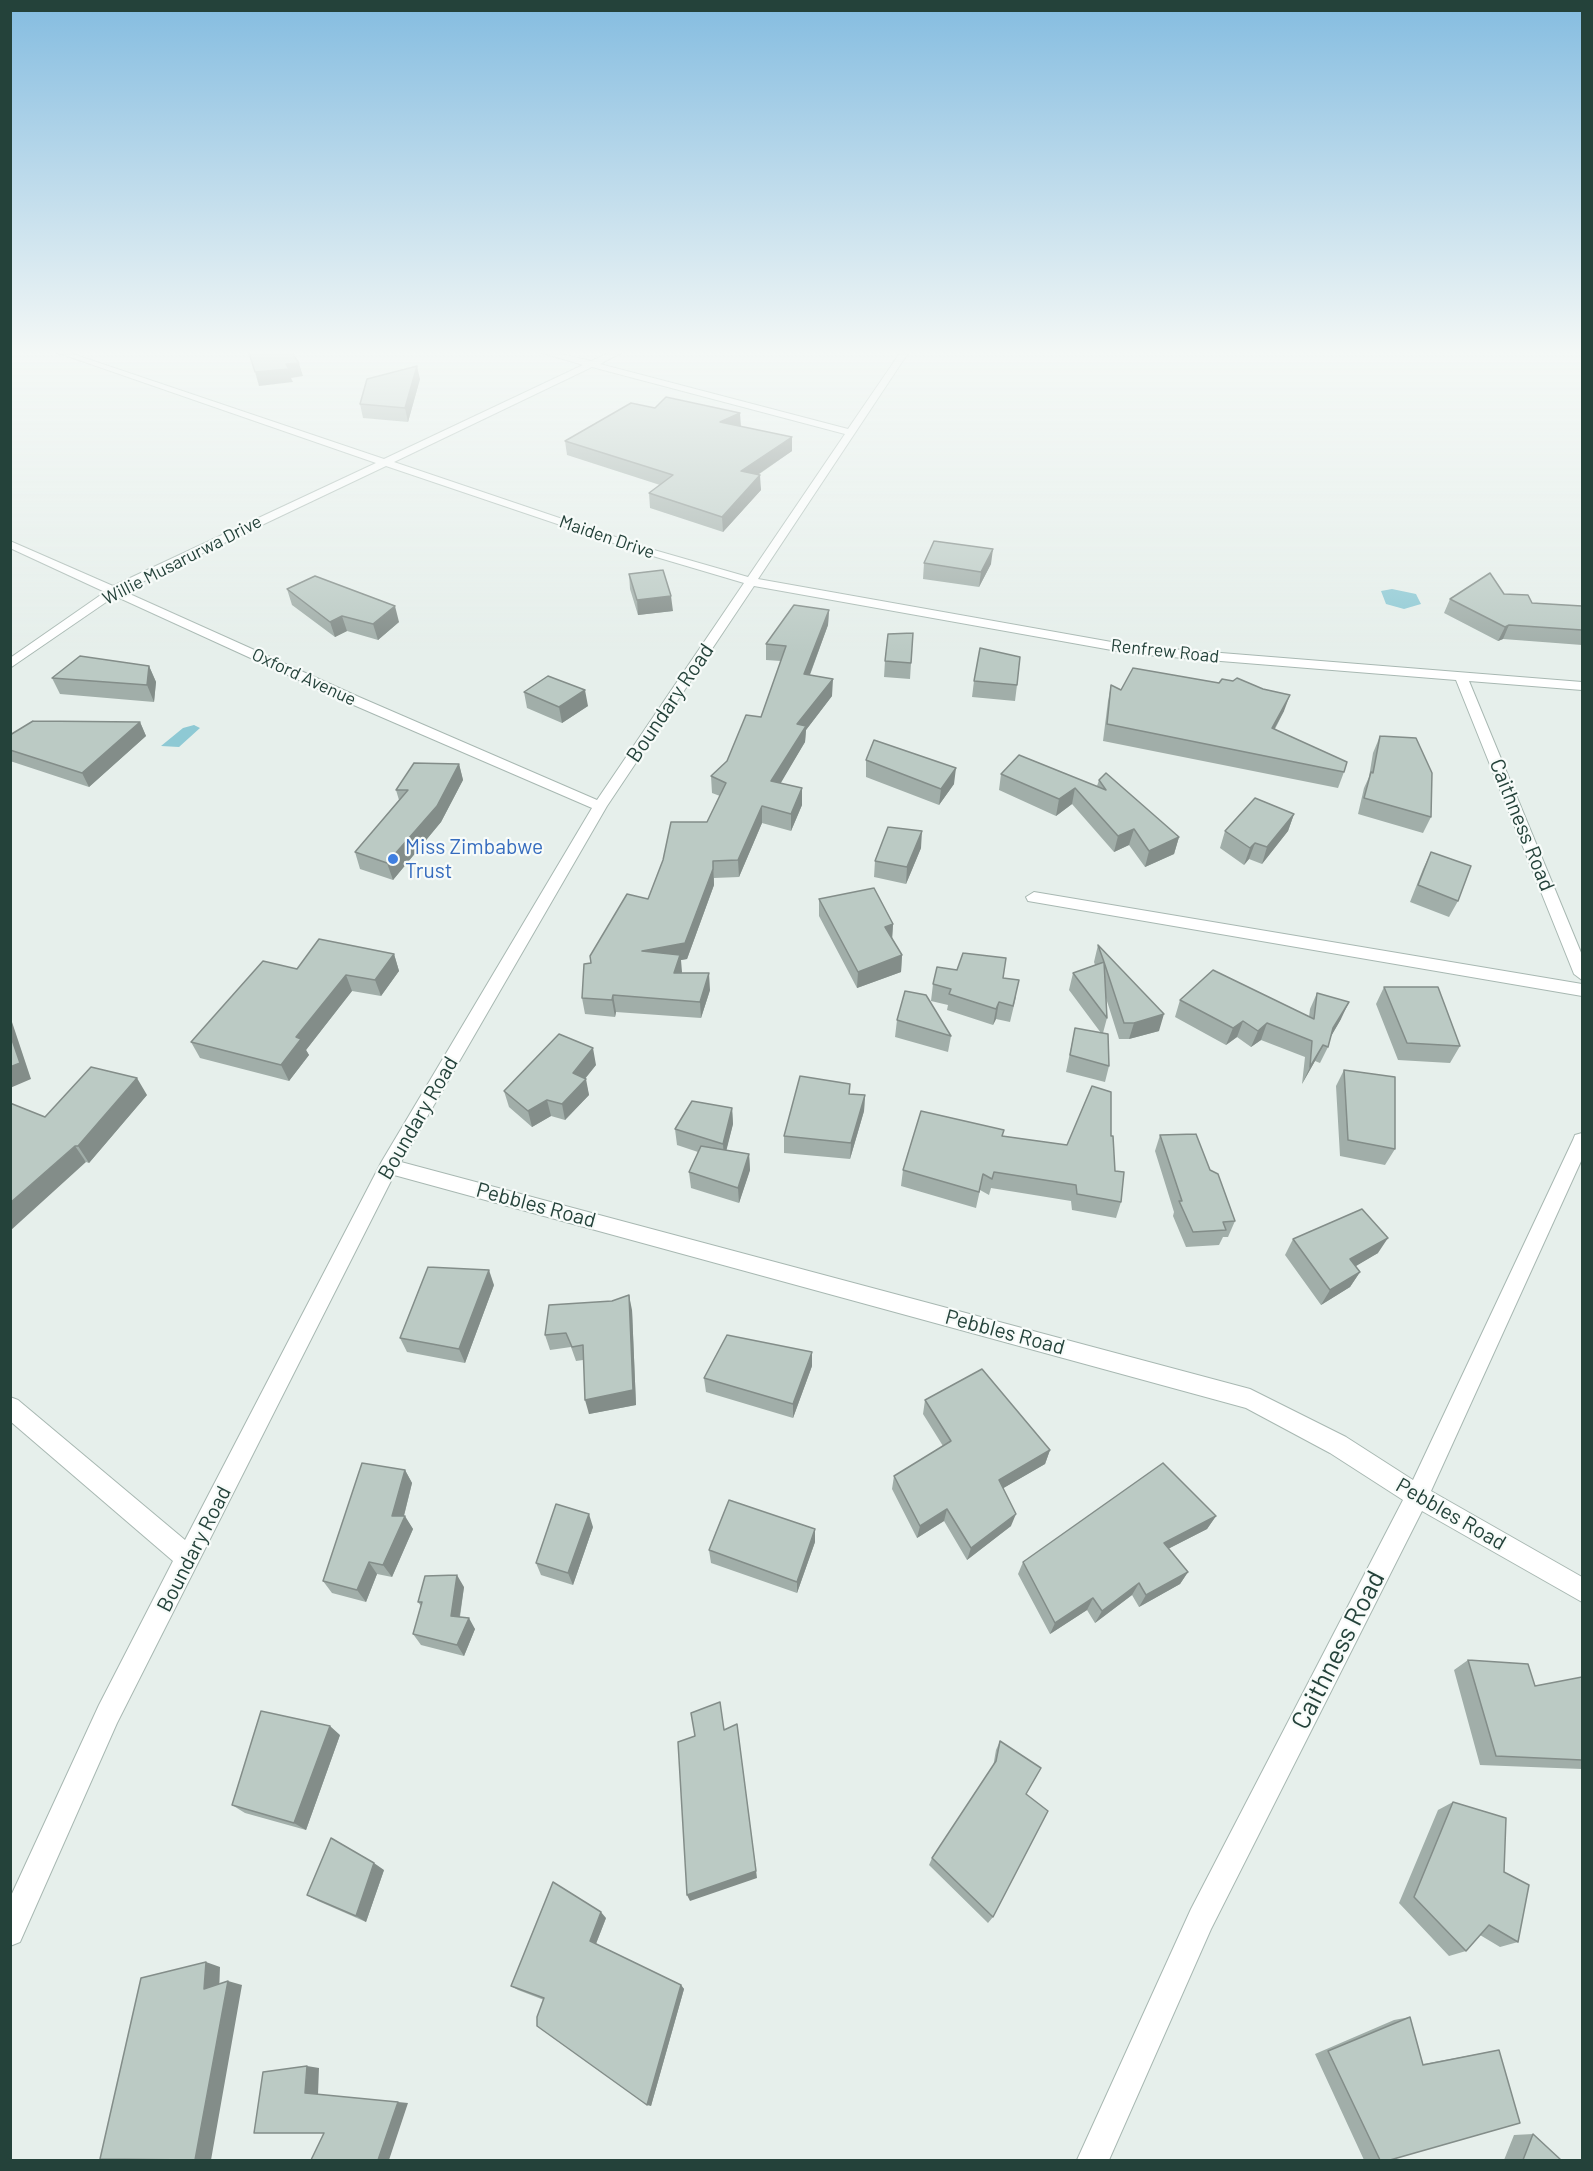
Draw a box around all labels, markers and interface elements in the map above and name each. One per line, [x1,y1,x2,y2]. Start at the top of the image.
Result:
street label: Willie Musarurwa Drive [99,510,265,610]
street label: Maiden Drive [556,511,658,563]
street label: Renfrew Road [1110,635,1220,667]
street label: Boundary Road [621,639,719,767]
street label: Oxford Avenue [249,643,359,711]
street label: Caithness Road [1484,755,1560,895]
place label: Miss Zimbabwe Trust [405,834,543,884]
marker: Miss Zimbabwe Trust [386,852,400,866]
street label: Boundary Road [373,1052,463,1184]
street label: Pebbles Road [473,1177,599,1233]
street label: Pebbles Road [942,1304,1068,1360]
street label: Pebbles Road [1392,1472,1510,1556]
street label: Boundary Road [151,1482,237,1616]
street label: Caithness Road [1285,1566,1391,1734]

